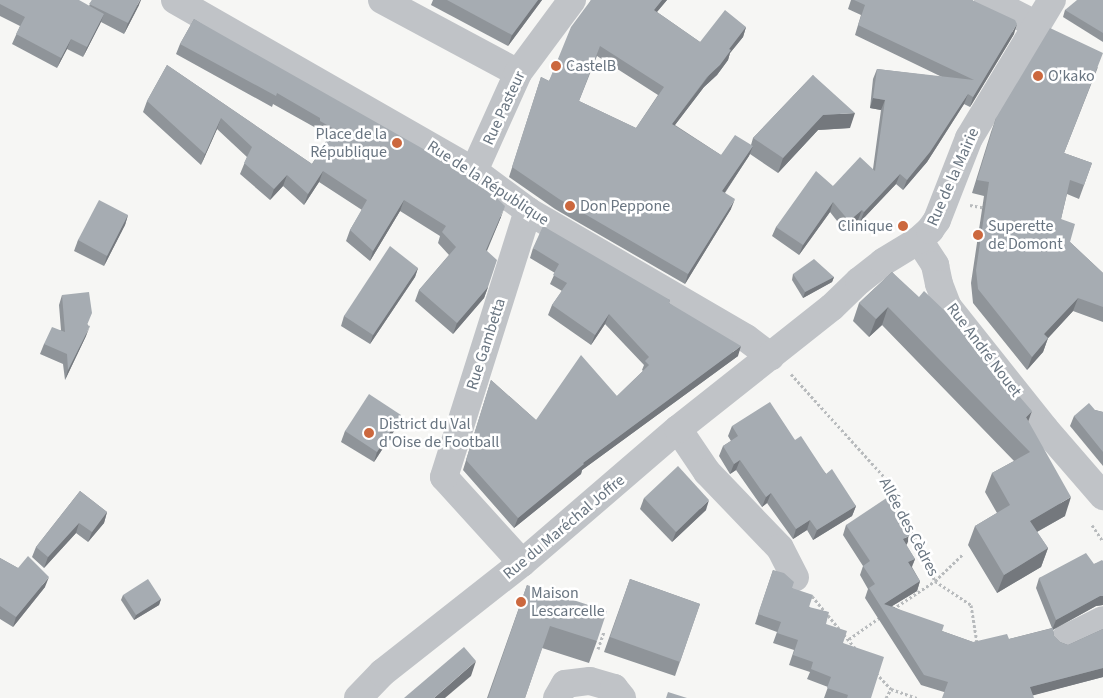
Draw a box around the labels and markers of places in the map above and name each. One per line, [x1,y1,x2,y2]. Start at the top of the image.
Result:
place label: CastelB [566,56,616,76]
marker: CastelB [550,60,562,72]
place label: O'kako [1048,66,1095,86]
marker: O'kako [1032,70,1044,82]
place label: Place de la République [310,124,387,162]
marker: Place de la République [391,137,403,149]
place label: Don Peppone [580,196,670,216]
marker: Don Peppone [564,200,576,212]
place label: Clinique [838,216,893,236]
place label: Superette de Domont [988,216,1063,254]
marker: Clinique [897,220,909,232]
marker: Superette de Domont [972,229,984,241]
place label: District du Val d'Oise de Football [379,414,499,452]
marker: District du Val d'Oise de Football [363,427,375,439]
place label: Maison Lescarcelle [531,583,605,621]
marker: Maison Lescarcelle [515,596,527,608]

